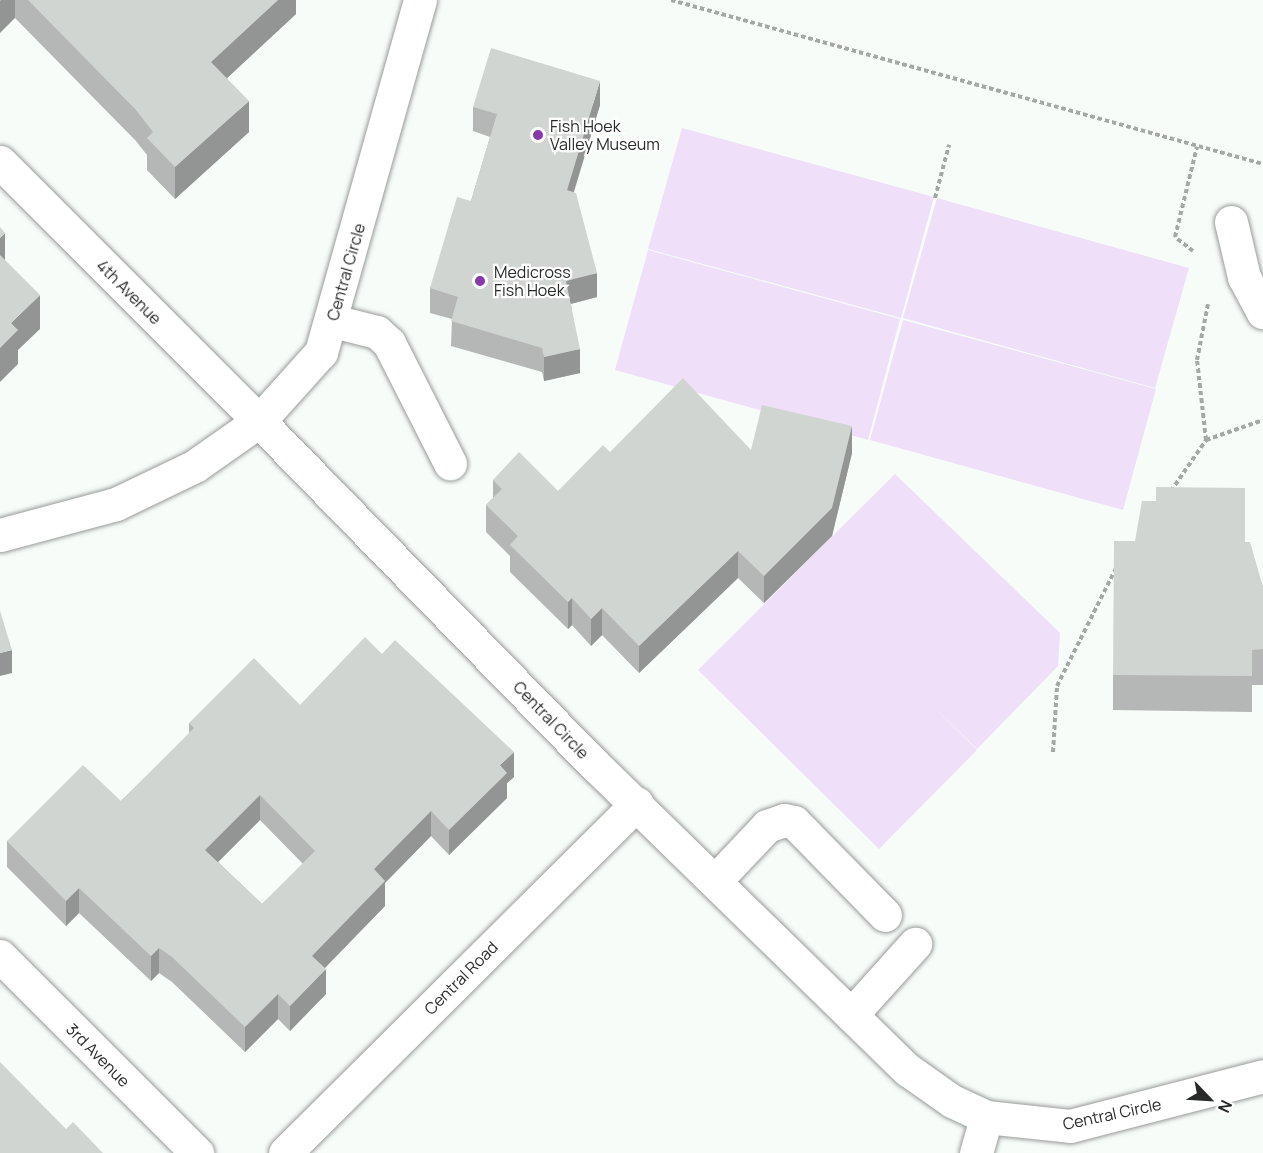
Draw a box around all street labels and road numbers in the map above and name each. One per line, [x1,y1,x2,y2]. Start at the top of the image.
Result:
street label: Central Circle [323,221,369,323]
street label: 4th Avenue [93,256,165,328]
street label: Central Circle [509,677,593,763]
street label: Central Road [420,937,502,1019]
street label: 3rd Avenue [62,1019,134,1091]
street label: Central Circle [1061,1094,1163,1134]

